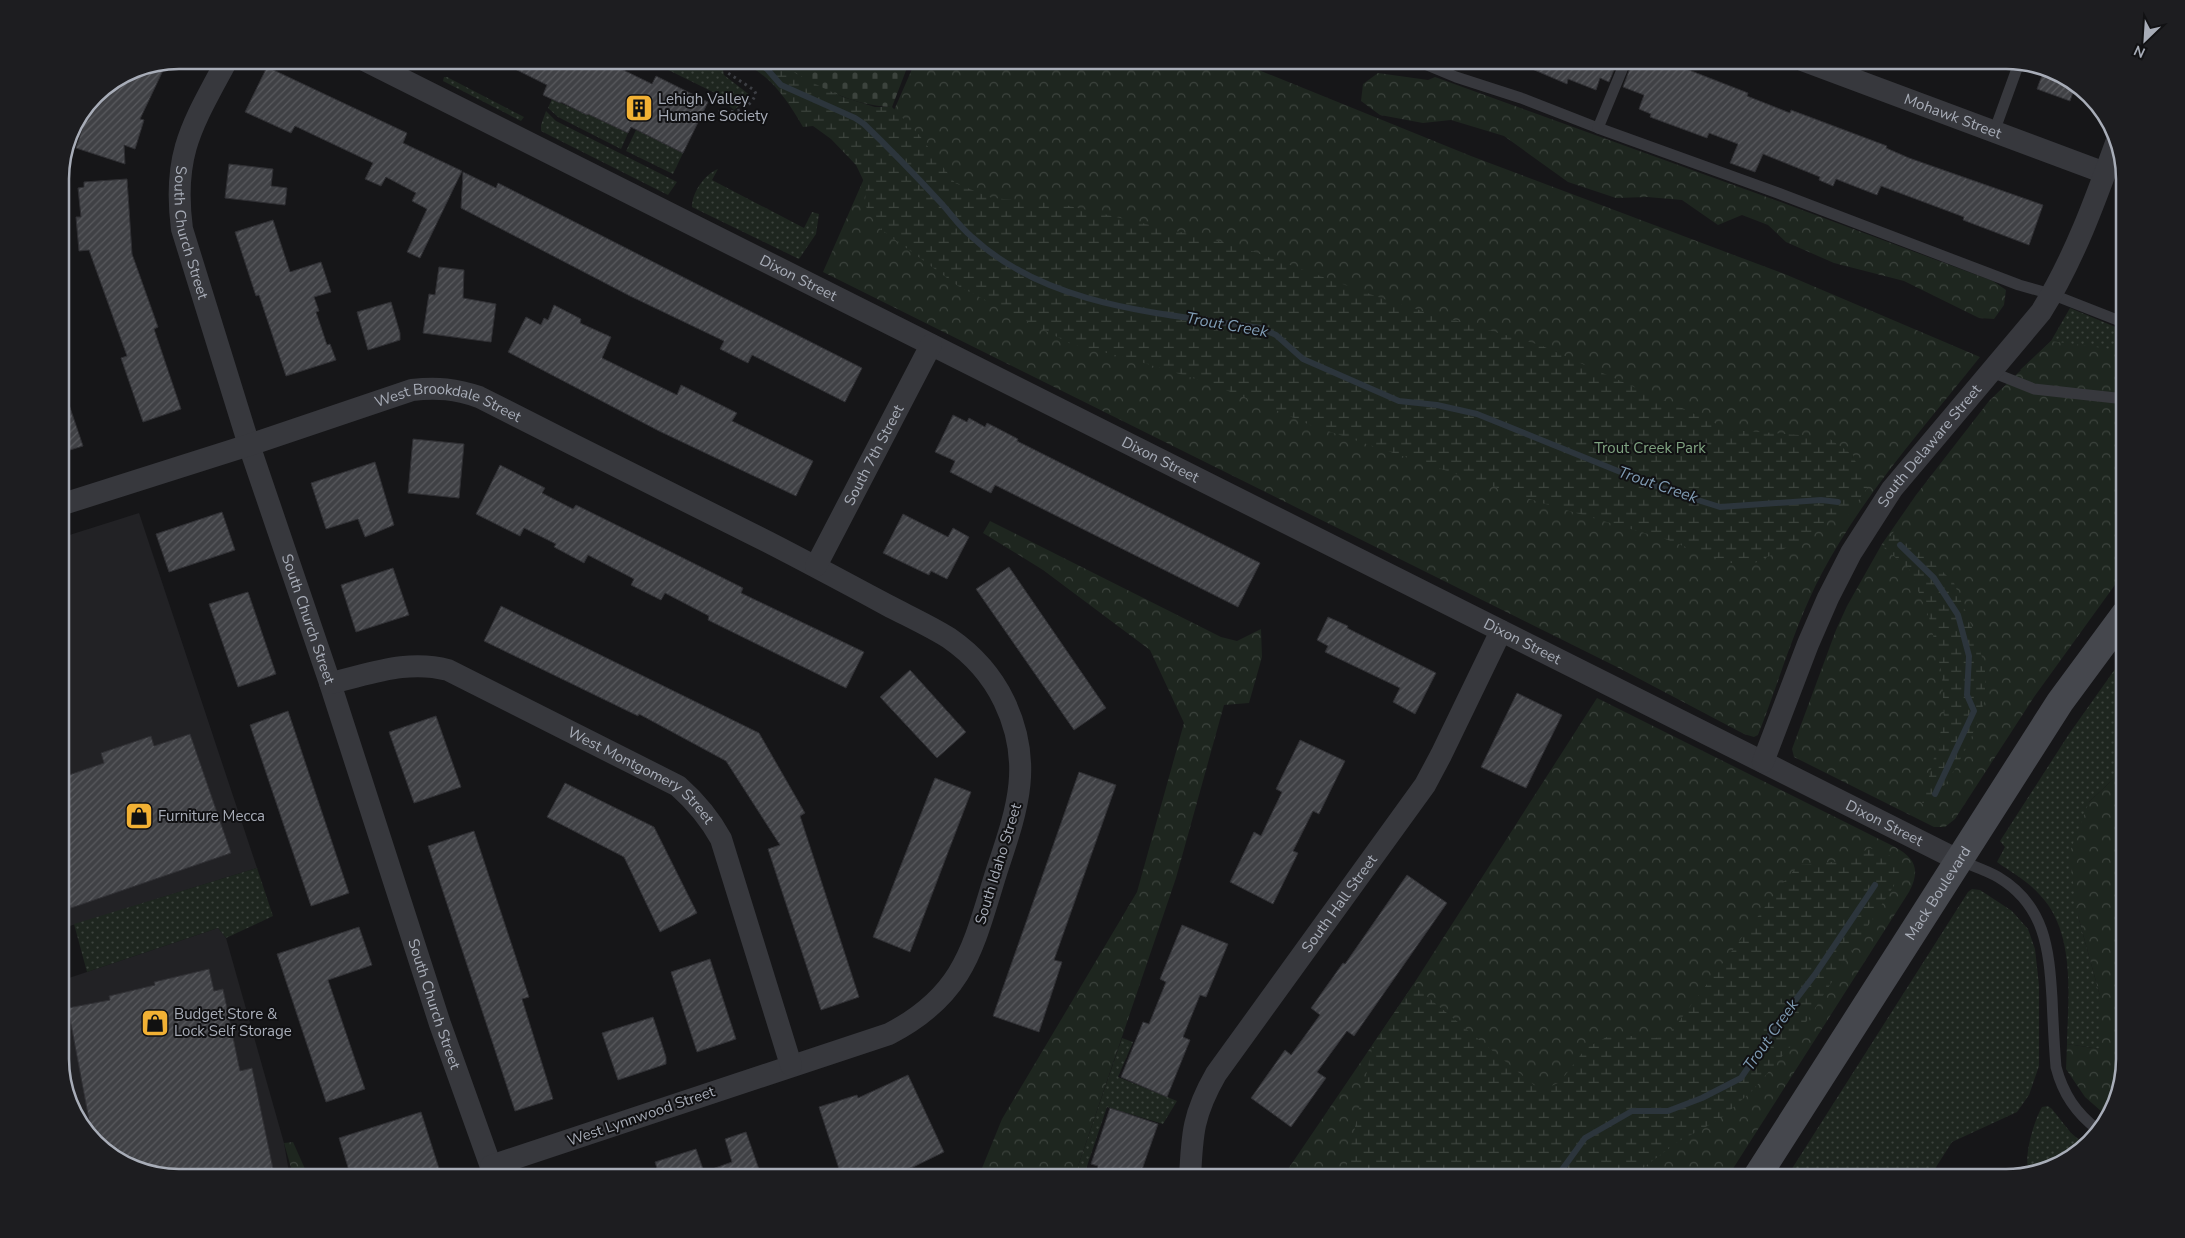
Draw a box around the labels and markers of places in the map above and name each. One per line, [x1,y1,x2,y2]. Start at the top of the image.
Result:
place label: Lehigh Valley Humane Society [658,89,768,126]
building icon: Lehigh Valley Humane Society [624,93,654,123]
shop icon: Furniture Mecca [124,801,154,831]
place label: Furniture Mecca [158,806,265,826]
place label: Budget Store & Lock Self Storage [174,1004,292,1041]
shop icon: Budget Store & Lock Self Storage [140,1008,170,1038]

